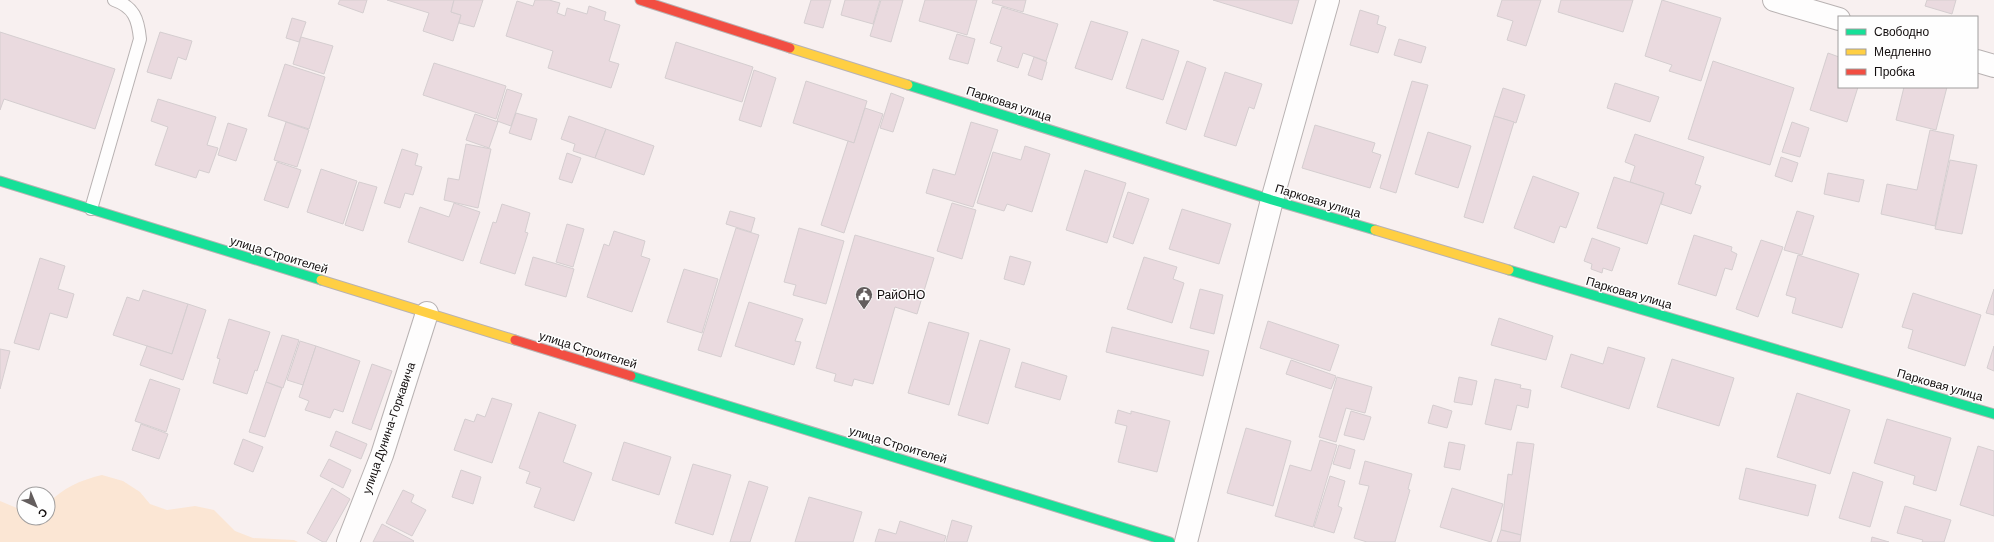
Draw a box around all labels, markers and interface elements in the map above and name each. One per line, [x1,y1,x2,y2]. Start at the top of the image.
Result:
legend [1838,16,1978,88]
text: Свободно [1874,24,1929,39]
text: Медленно [1874,44,1931,59]
text: Пробка [1874,64,1915,79]
street label: Парковая улица [965,83,1054,124]
street label: Парковая улица [1273,180,1363,221]
street label: улица Строителей [228,232,330,277]
street label: Парковая улица [1584,273,1674,312]
public building icon: РайОНО [854,285,874,310]
place label: РайОНО [877,287,925,301]
street label: улица Строителей [537,327,639,372]
street label: улица Дунина-Горкавича [359,360,418,496]
street label: Парковая улица [1895,365,1985,404]
street label: улица Строителей [847,422,949,467]
north arrow [16,486,56,526]
text: С [36,506,51,521]

